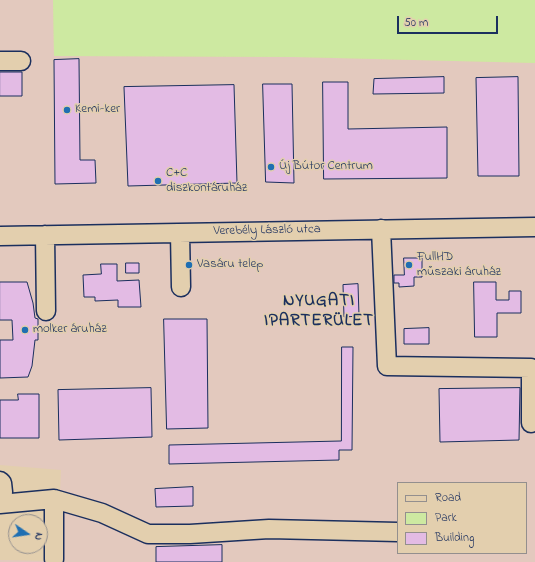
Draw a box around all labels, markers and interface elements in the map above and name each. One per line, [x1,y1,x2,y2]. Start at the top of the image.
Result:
scale bar [399,8,500,34]
text: 50 m [404,14,428,32]
place label: Kemi-ker [75,102,120,118]
marker: Kemi-ker [62,105,72,115]
place label: Új Bútor Centrum [279,159,373,175]
marker: Új Bútor Centrum [266,162,276,172]
place label: C+C diszkontáruház [166,166,247,197]
marker: C+C diszkontáruház [153,176,163,186]
street label: Verebély László utca [213,222,321,240]
place label: FullHD műszaki áruház [417,250,501,281]
place label: Vasáru telep [197,257,263,273]
marker: Vasáru telep [184,260,194,270]
marker: FullHD műszaki áruház [404,260,414,270]
district label: NYUGATI IPARTERÜLET [264,292,374,332]
place label: molker áruház [33,322,107,338]
marker: molker áruház [20,325,30,335]
legend [397,482,527,554]
text: Road [435,489,461,507]
text: Park [435,509,457,527]
north arrow [8,514,48,554]
text: Building [435,529,474,547]
text: N [30,531,47,542]

